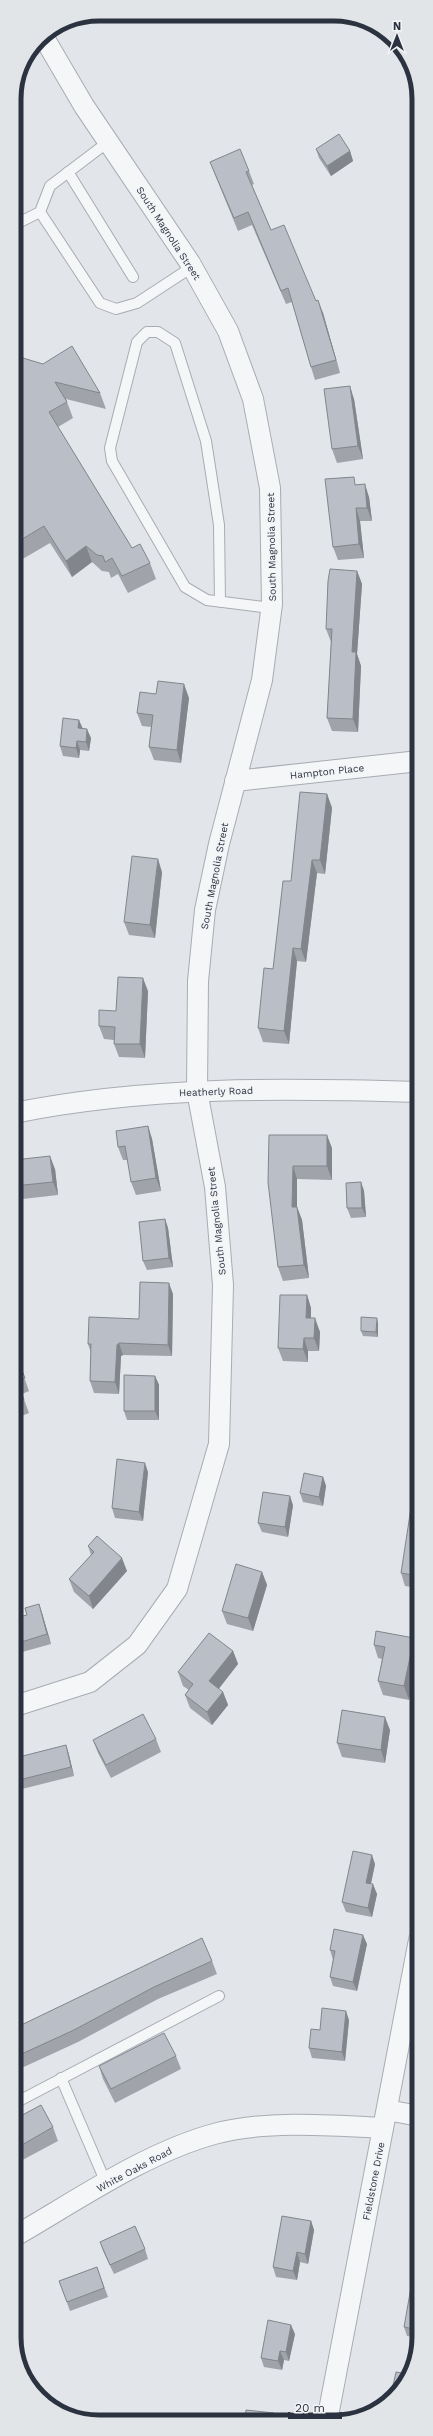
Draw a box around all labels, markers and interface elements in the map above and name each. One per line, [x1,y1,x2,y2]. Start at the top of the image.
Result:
north arrow [377,16,417,56]
text: N [393,20,401,33]
street label: South Magnolia Street [134,185,203,283]
street label: South Magnolia Street [265,492,278,601]
street label: Hampton Place [289,762,365,781]
street label: South Magnolia Street [199,821,230,930]
street label: Heatherly Road [179,1085,253,1098]
street label: South Magnolia Street [205,1166,228,1276]
street label: Fieldstone Drive [361,2141,387,2221]
street label: White Oaks Road [95,2145,174,2194]
scale bar [289,2394,341,2420]
text: 20 m [295,2401,325,2415]

